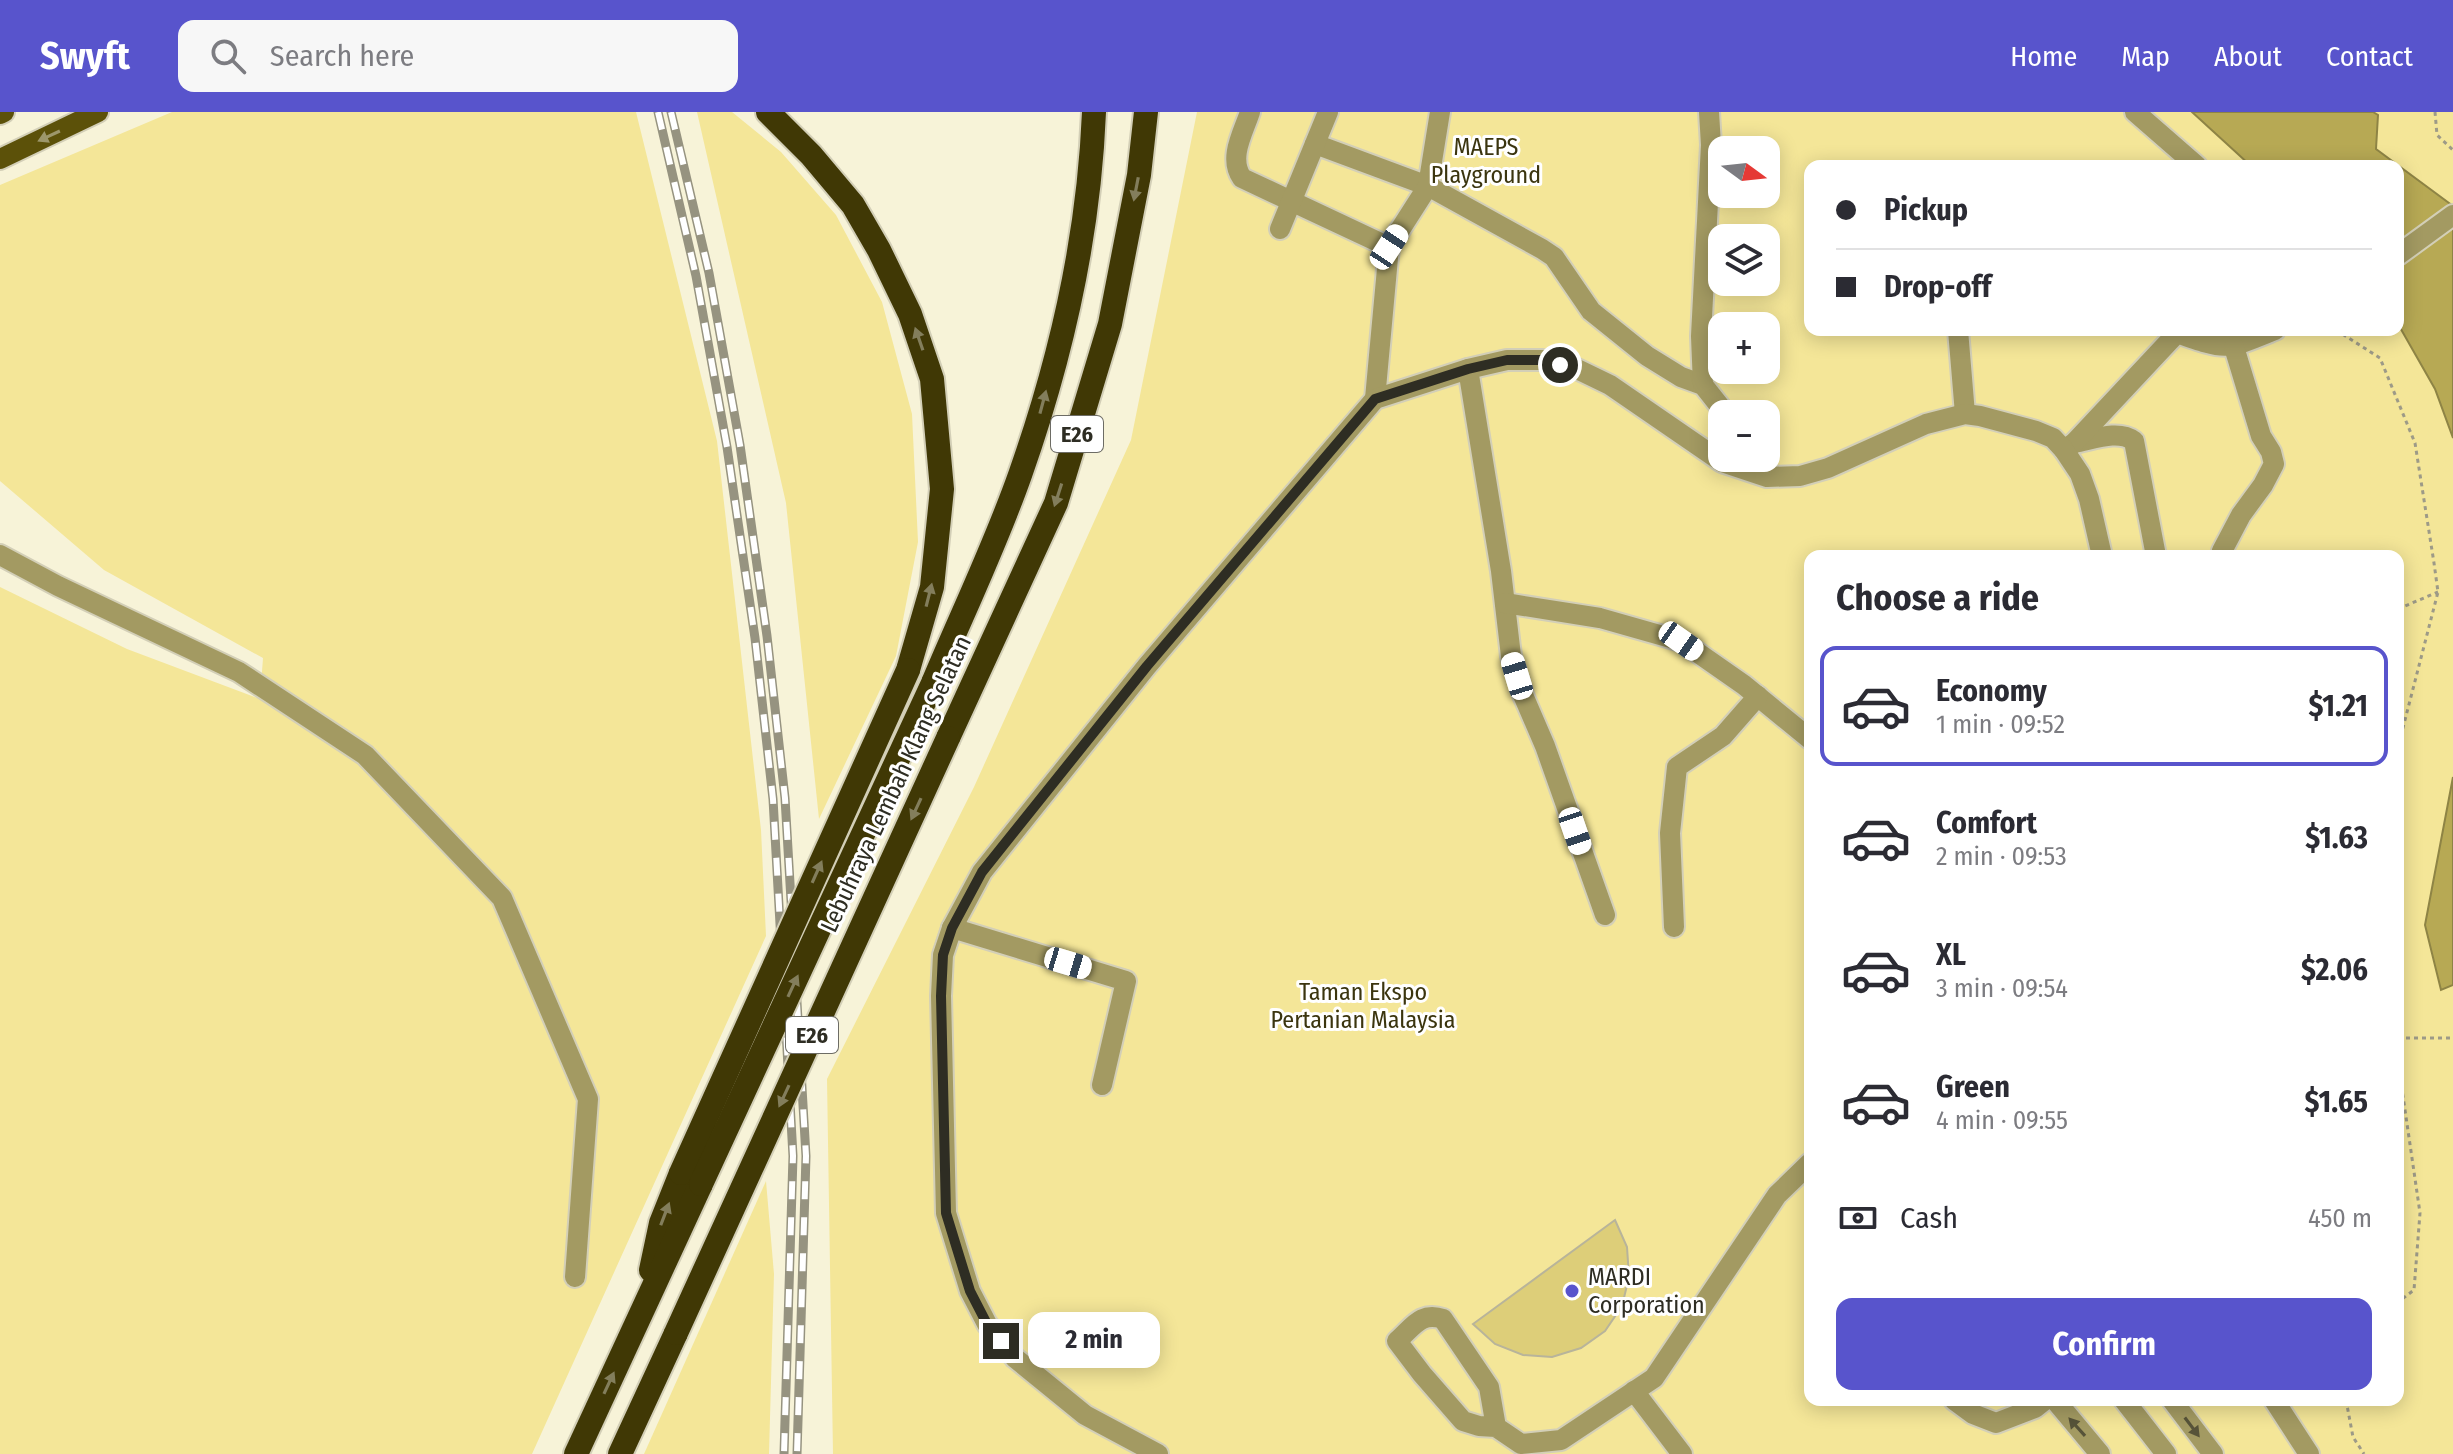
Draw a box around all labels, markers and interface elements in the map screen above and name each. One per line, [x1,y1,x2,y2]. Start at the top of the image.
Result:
search box [178,20,738,92]
text: Swyft [40,33,130,79]
icon: search [206,34,250,78]
text: Search here [270,38,414,74]
text: Home [2010,40,2077,73]
text: Map [2121,40,2170,73]
text: About [2214,40,2282,73]
text: Contact [2326,40,2413,73]
one-way arrow [38,129,61,143]
park label: MAEPS Playground [1431,133,1541,189]
north arrow [1708,136,1780,208]
map controls [1708,136,1780,472]
one-way arrow [1129,177,1142,202]
text: Pickup [1884,192,1968,228]
car [1366,220,1412,274]
button: layers [1708,224,1780,296]
text: Drop-off [1884,269,1991,305]
button: + [1708,312,1780,384]
one-way arrow [912,327,924,351]
route start [1542,347,1578,383]
one-way arrow [1037,390,1049,415]
button: − [1708,400,1780,472]
road number: E26 [1051,416,1103,452]
one-way arrow [1051,483,1064,507]
text: Choose a ride [1836,576,2039,620]
one-way arrow [924,583,936,608]
car [1654,617,1708,665]
street label: Lebuhraya Lembah Klang Selatan [815,631,977,937]
car [1499,650,1535,702]
icon: car [1840,670,1912,742]
text: Economy [1936,673,2047,709]
text: $1.21 [2309,688,2368,724]
text: 1 min · 09:52 [1936,709,2065,740]
one-way arrow [909,797,922,820]
icon: car [1840,802,1912,874]
car [1556,804,1594,858]
text: Comfort [1936,805,2037,841]
text: $1.63 [2305,820,2368,856]
text: 2 min · 09:53 [1936,841,2067,872]
one-way arrow [810,860,824,884]
icon: car [1840,934,1912,1006]
text: XL [1936,937,1966,973]
car [1042,945,1094,981]
text: $2.06 [2301,952,2368,988]
text: 3 min · 09:54 [1936,973,2068,1004]
one-way arrow [786,975,800,998]
park label: Taman Ekspo Pertanian Malaysia [1270,978,1456,1034]
road number: E26 [786,1017,838,1053]
icon: car [1840,1066,1912,1138]
text: Green [1936,1069,2010,1105]
one-way arrow [777,1084,791,1108]
text: $1.65 [2305,1084,2368,1120]
text: 4 min · 09:55 [1936,1105,2068,1136]
icon: cash [1836,1196,1880,1240]
text: Cash [1900,1200,1958,1236]
one-way arrow [659,1202,672,1226]
text: 450 m [2308,1203,2372,1234]
place label: MARDI Corporation [1588,1263,1705,1319]
marker: MARDI Corporation [1563,1282,1581,1300]
button: Confirm [1836,1298,2372,1390]
callout: 2 min [1029,1313,1161,1369]
route end [983,1323,1019,1359]
text: 2 min [1065,1324,1123,1355]
one-way arrow [602,1372,615,1395]
one-way arrow [2184,1417,2200,1437]
one-way arrow [2069,1418,2086,1438]

